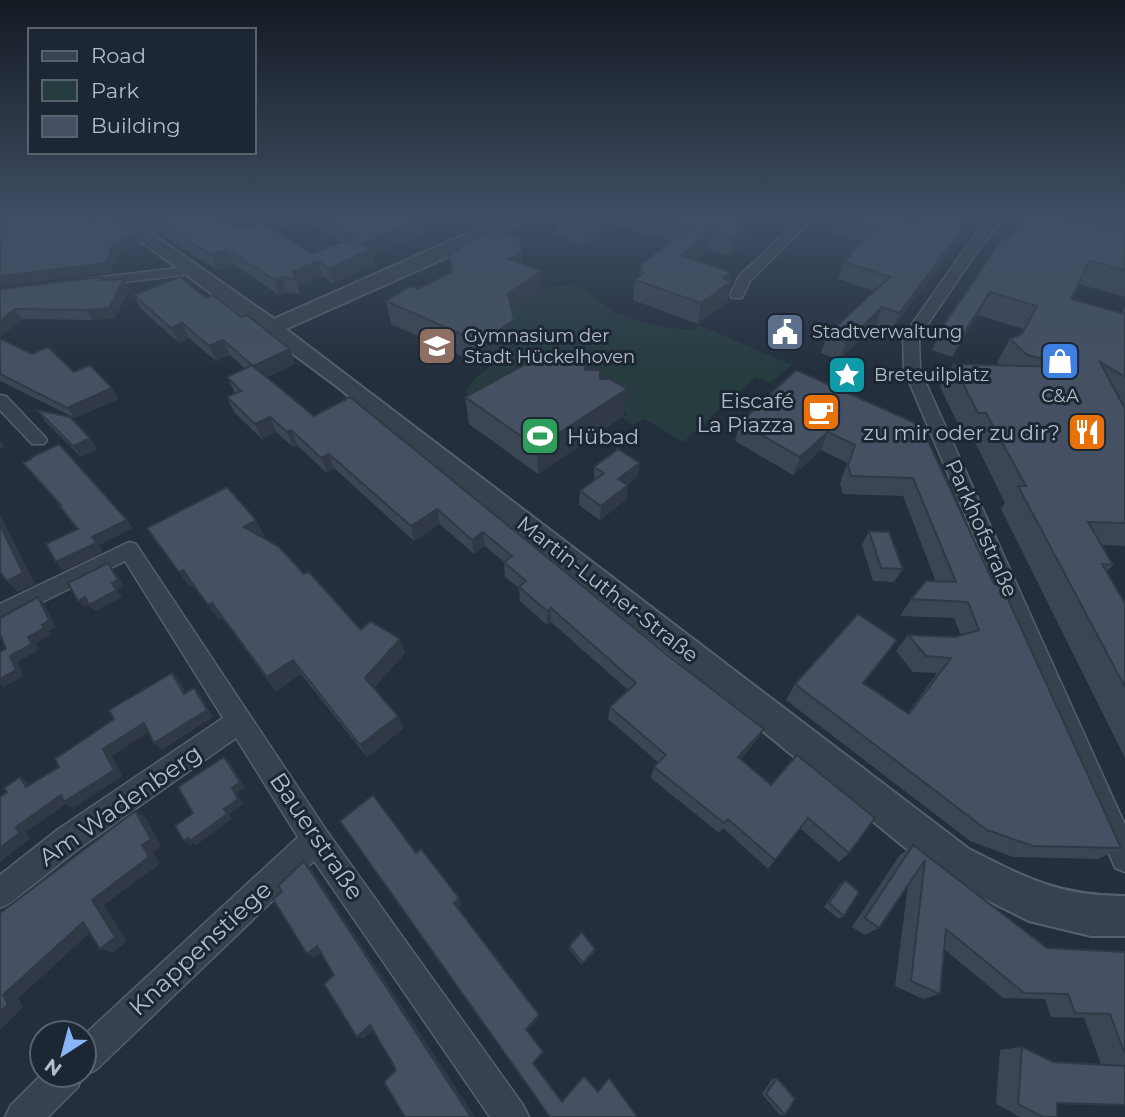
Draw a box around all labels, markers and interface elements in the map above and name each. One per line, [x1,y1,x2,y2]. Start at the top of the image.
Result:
legend [28,28,256,154]
text: Road [91,43,146,68]
text: Park [91,78,139,103]
text: Building [91,113,181,138]
public building icon: Stadtverwaltung [764,311,806,353]
place label: Stadtverwaltung [812,321,962,343]
school or university icon: Gymnasium der Stadt Hückelhoven [416,325,458,367]
place label: Gymnasium der Stadt Hückelhoven [464,325,635,368]
shop icon: C&A [1039,340,1081,382]
place icon: Breteuilplatz [826,354,868,396]
place label: Breteuilplatz [874,364,989,386]
place label: C&A [1041,385,1079,407]
place label: Eiscafé La Piazza [697,388,794,437]
cafe icon: Eiscafé La Piazza [800,391,842,433]
restaurant icon: zu mir oder zu dir? [1066,411,1108,453]
sports icon: Hübad [519,415,561,457]
place label: zu mir oder zu dir? [863,420,1060,445]
place label: Hübad [567,424,639,449]
street label: Parkhofstraße [941,455,1023,601]
street label: Martin-Luther-Straße [512,510,704,668]
street label: Am Wadenberg [33,738,207,872]
street label: Bauerstraße [264,767,370,905]
street label: Knappenstiege [123,875,277,1021]
north arrow [28,1019,98,1089]
text: N [40,1054,66,1081]

